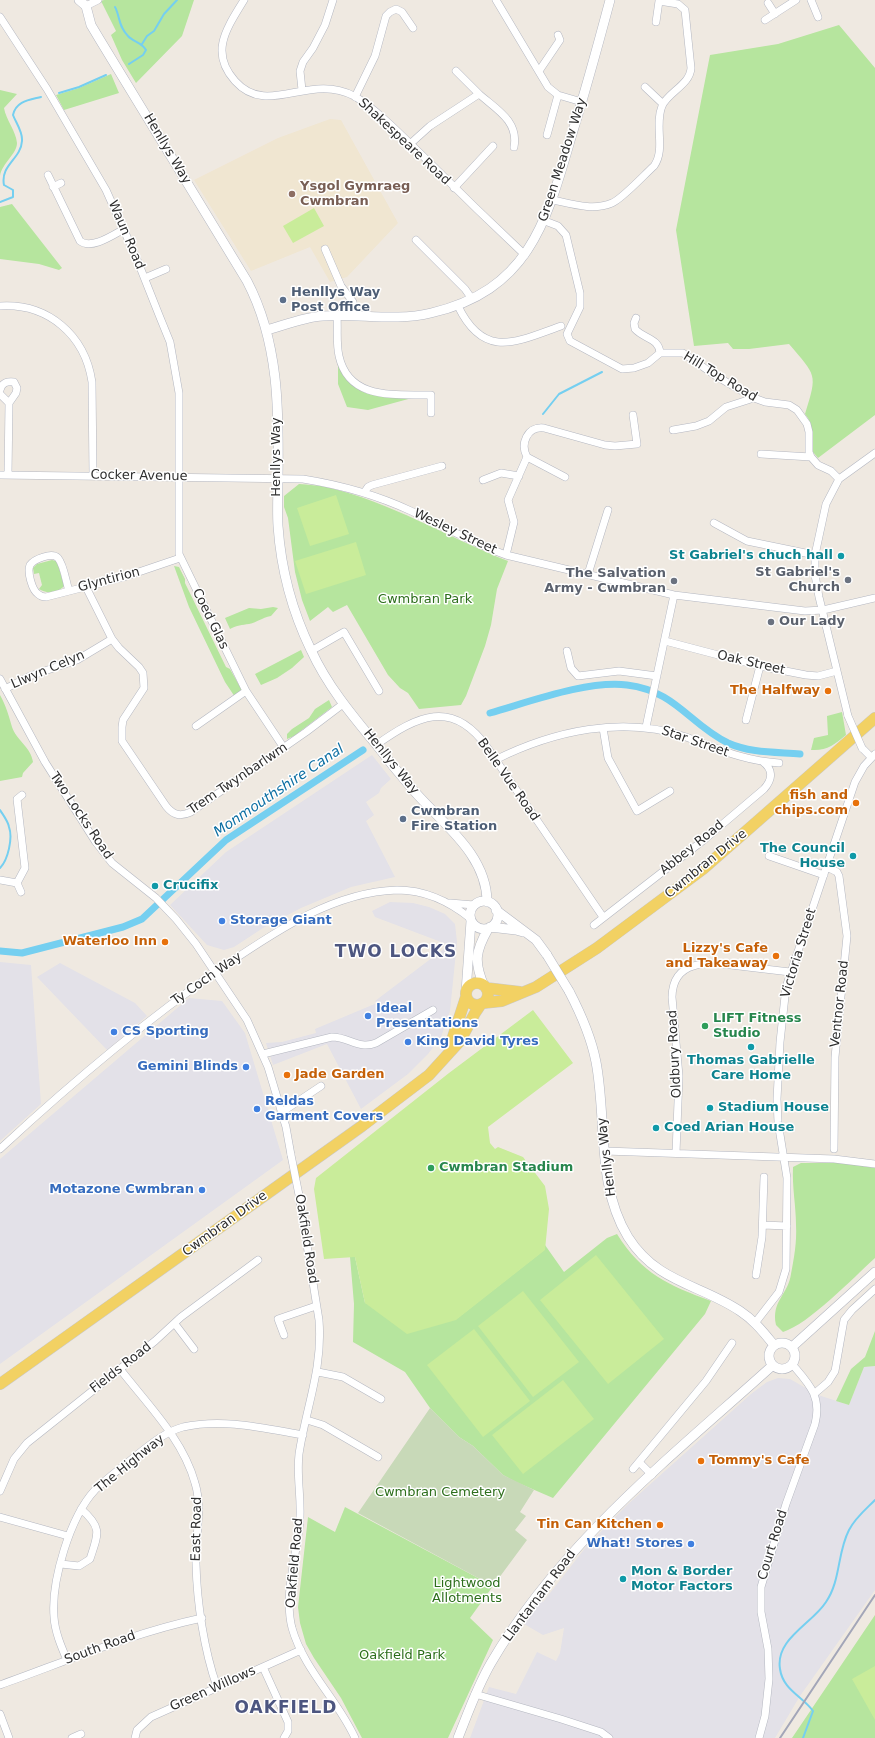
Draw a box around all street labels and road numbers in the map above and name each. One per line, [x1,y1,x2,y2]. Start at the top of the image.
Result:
street label: Shakespeare Road [355,95,453,189]
street label: Green Meadow Way [536,96,590,224]
street label: Henllys Way [140,111,194,187]
street label: Waun Road [105,198,147,272]
street label: Hill Top Road [680,349,760,405]
street label: Henllys Way [269,417,285,497]
street label: Cocker Avenue [90,467,188,485]
street label: Wesley Street [411,506,499,558]
street label: Glyntirion [76,564,142,596]
street label: Coed Glas [189,586,231,652]
street label: Llwyn Celyn [9,648,87,692]
street label: Oak Street [715,648,787,678]
street label: Star Street [659,723,731,761]
street label: Henllys Way [360,726,422,798]
street label: Belle Vue Road [474,736,542,824]
street label: Trem Twynbarlwm [185,740,291,818]
street label: Two Locks Road [46,769,116,863]
street label: Abbey Road [657,817,727,879]
street label: Cwmbran Drive [662,826,750,902]
street label: Victoria Street [778,906,820,1000]
street label: Ty Coch Way [169,949,245,1009]
street label: Ventnor Road [828,960,852,1048]
street label: Oldbury Road [665,1009,685,1099]
street label: Henllys Way [594,1117,620,1197]
street label: Cwmbran Drive [180,1188,270,1260]
street label: Oakfield Road [291,1193,321,1285]
street label: Fields Road [87,1339,155,1397]
street label: The Highway [92,1431,168,1497]
street label: East Road [189,1496,205,1562]
street label: Court Road [755,1508,791,1582]
street label: Oakfield Road [283,1517,307,1609]
street label: Llantarnam Road [500,1547,580,1645]
street label: South Road [62,1628,138,1668]
street label: Green Willows [168,1663,258,1715]

